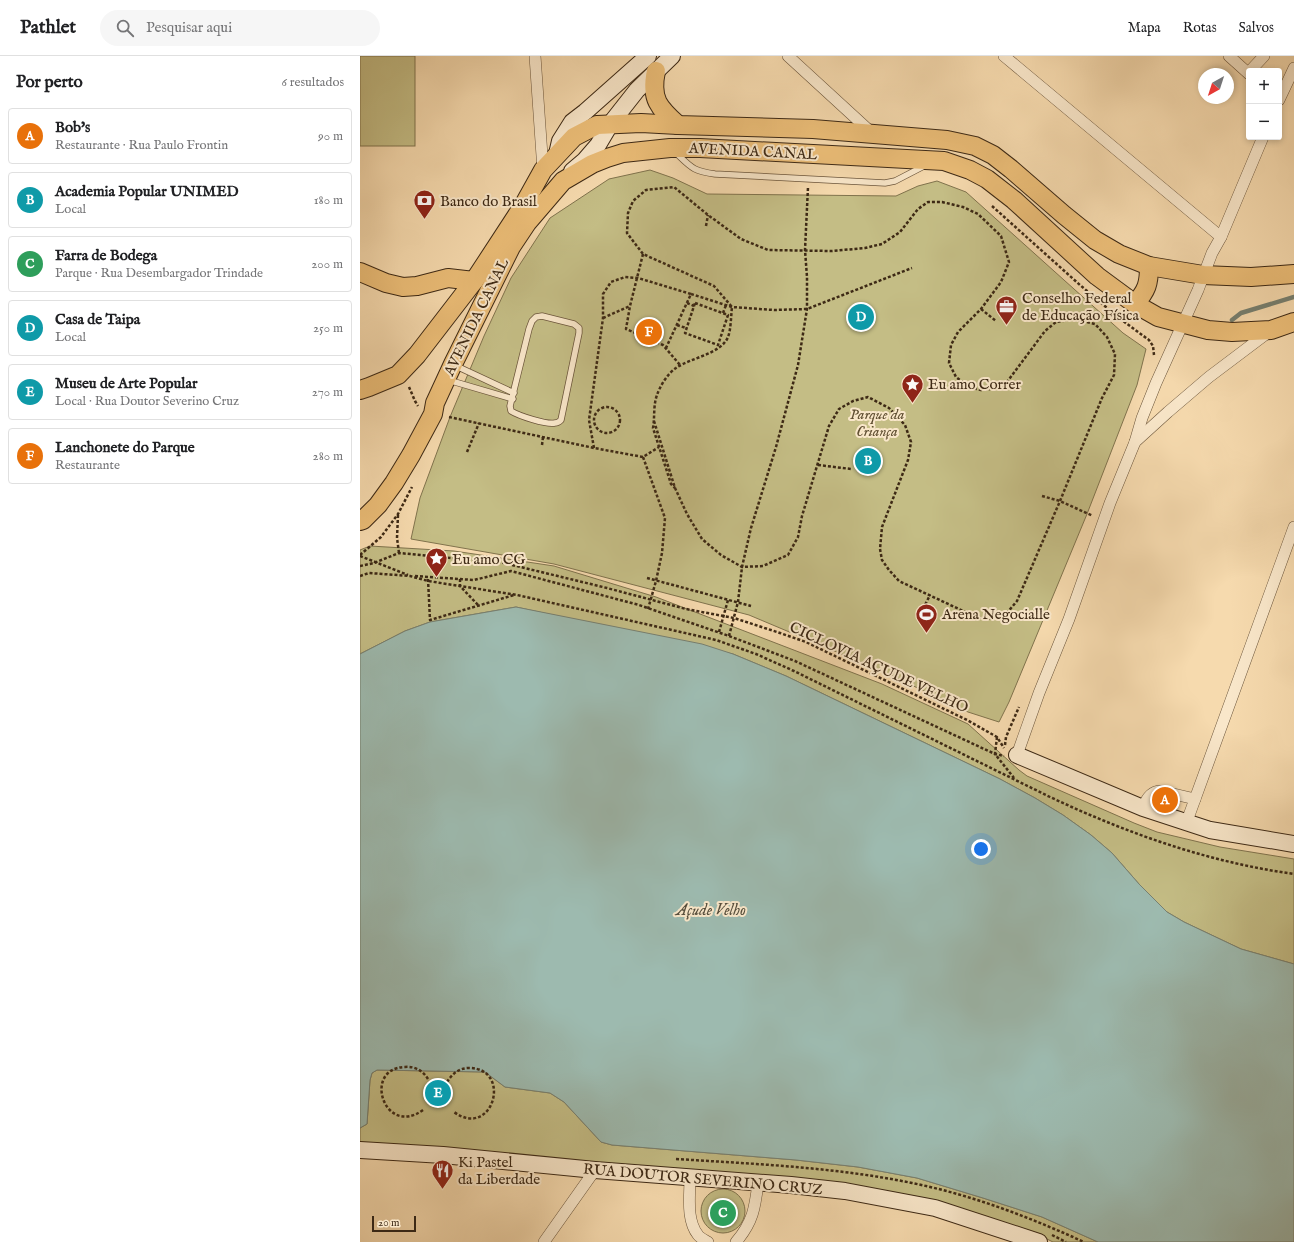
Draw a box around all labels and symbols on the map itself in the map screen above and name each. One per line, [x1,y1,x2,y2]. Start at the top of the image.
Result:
north arrow [1198,68,1234,104]
street label: AVENIDA CANAL [687,139,818,164]
bank icon: Banco do Brasil [412,188,438,221]
place label: Banco do Brasil [440,192,538,211]
street label: AVENIDA CANAL [439,255,513,380]
place label: Conselho Federal de Educação Física [1022,289,1139,325]
office icon: Conselho Federal de Educação Física [994,294,1020,327]
pin: D [848,302,874,332]
pin: F [636,317,662,347]
place icon: Eu amo Correr [899,371,925,404]
place label: Eu amo Correr [928,375,1021,394]
park label: Parque da Criança [850,405,905,441]
pin: B [855,446,881,476]
place icon: Eu amo CG [424,546,450,579]
place label: Eu amo CG [452,550,526,569]
sports icon: Arena Negocialle [913,601,939,634]
place label: Arena Negocialle [941,605,1050,624]
street label: CICLOVIA AÇUDE VELHO [786,618,971,717]
pin: A [1152,785,1178,815]
your location [971,839,991,859]
water label: Açude Velho [674,901,746,921]
pin: E [425,1078,451,1108]
place label: Ki Pastel da Liberdade [458,1153,540,1189]
restaurant icon: Ki Pastel da Liberdade [430,1158,456,1191]
street label: RUA DOUTOR SEVERINO CRUZ [582,1160,824,1199]
pin: C [710,1198,736,1228]
scale bar [372,1214,416,1233]

